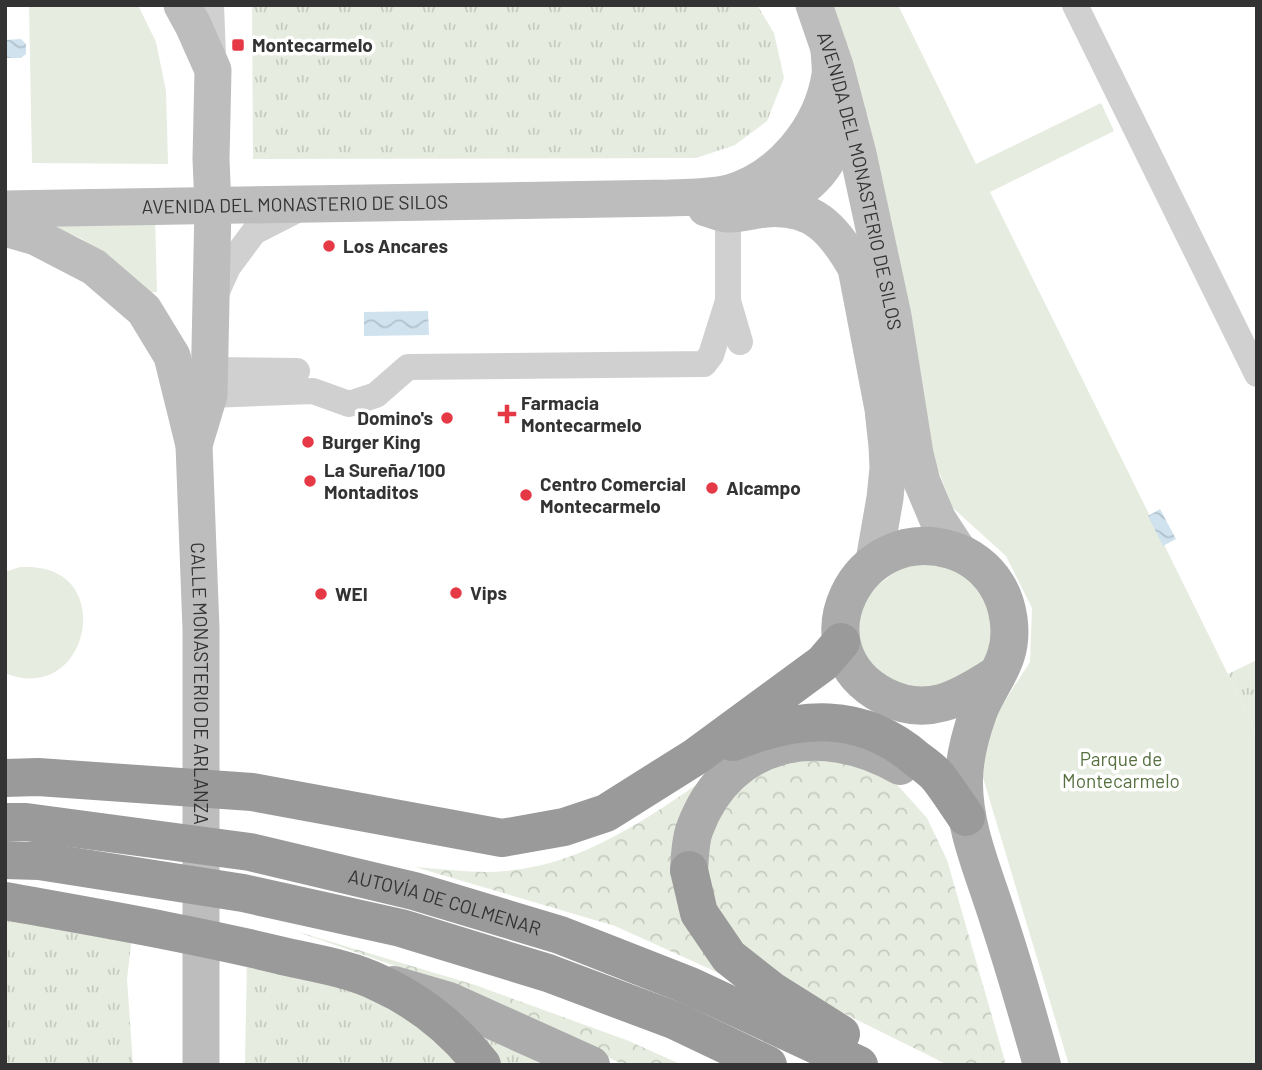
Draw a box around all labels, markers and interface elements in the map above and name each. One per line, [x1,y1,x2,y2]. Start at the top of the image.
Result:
street label: AVENIDA DEL MONASTERIO DE SILOS [813,28,907,332]
place label: Montecarmelo [252,33,373,56]
marker: Montecarmelo [230,37,246,53]
street label: AVENIDA DEL MONASTERIO DE SILOS [142,190,448,218]
place label: Los Ancares [343,234,448,257]
marker: Los Ancares [321,238,337,254]
place label: Farmacia Montecarmelo [521,391,642,436]
place label: Domino's [357,406,433,429]
marker: Farmacia Montecarmelo [499,406,515,422]
marker: Domino's [439,410,455,426]
place label: Burger King [322,430,421,453]
marker: Burger King [300,434,316,450]
place label: La Sureña/100 Montaditos [324,458,446,503]
place label: Centro Comercial Montecarmelo [540,472,686,517]
marker: La Sureña/100 Montaditos [302,473,318,489]
place label: Alcampo [726,476,801,499]
marker: Alcampo [704,480,720,496]
marker: Centro Comercial Montecarmelo [518,487,534,503]
street label: CALLE MONASTERIO DE ARLANZA [187,542,213,825]
place label: Vips [470,581,507,604]
place label: WEI [335,582,368,605]
marker: Vips [448,585,464,601]
marker: WEI [313,586,329,602]
park label: Parque de Montecarmelo [1062,747,1180,792]
street label: AUTOVÍA DE COLMENAR [346,864,544,940]

